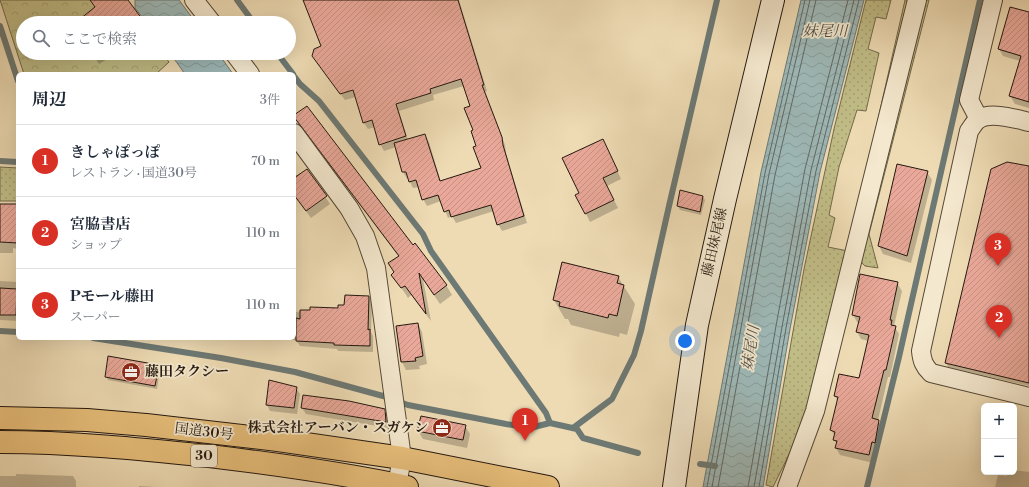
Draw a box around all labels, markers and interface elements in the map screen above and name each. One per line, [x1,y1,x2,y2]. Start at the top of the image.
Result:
search box [16,16,296,60]
water label: 妹尾川 [802,22,849,41]
icon: search [30,27,52,49]
text: ここで検索 [62,30,137,49]
text: 周辺 [32,89,66,111]
text: 3件 [260,92,280,108]
text: きしゃぽっぽ [70,143,160,162]
text: 1 [42,153,48,169]
text: 70 m [251,153,280,169]
text: レストラン · 国道30号 [70,165,197,181]
street label: 藤田妹尾線 [698,206,732,278]
text: 宮脇書店 [70,215,130,234]
text: 2 [41,225,49,241]
text: 110 m [246,225,280,241]
pin: 3 [985,233,1011,266]
text: ショップ [70,237,122,253]
text: Pモール藤田 [70,287,155,306]
text: 3 [41,297,49,313]
text: 110 m [246,297,280,313]
pin: 2 [986,305,1012,338]
text: スーパー [70,309,121,325]
water label: 妹尾川 [738,322,764,372]
your location [675,331,695,351]
office icon: 藤田タクシー [120,361,142,383]
place label: 藤田タクシー [145,363,229,381]
map controls [981,403,1017,475]
button: + [981,403,1017,439]
pin: 1 [512,408,538,441]
office icon: 株式会社アーバン・スガケン [431,417,453,439]
street label: 国道30号 [174,419,234,445]
place label: 株式会社アーバン・スガケン [248,419,428,437]
button: − [981,439,1017,475]
road number: 30 [191,445,217,467]

